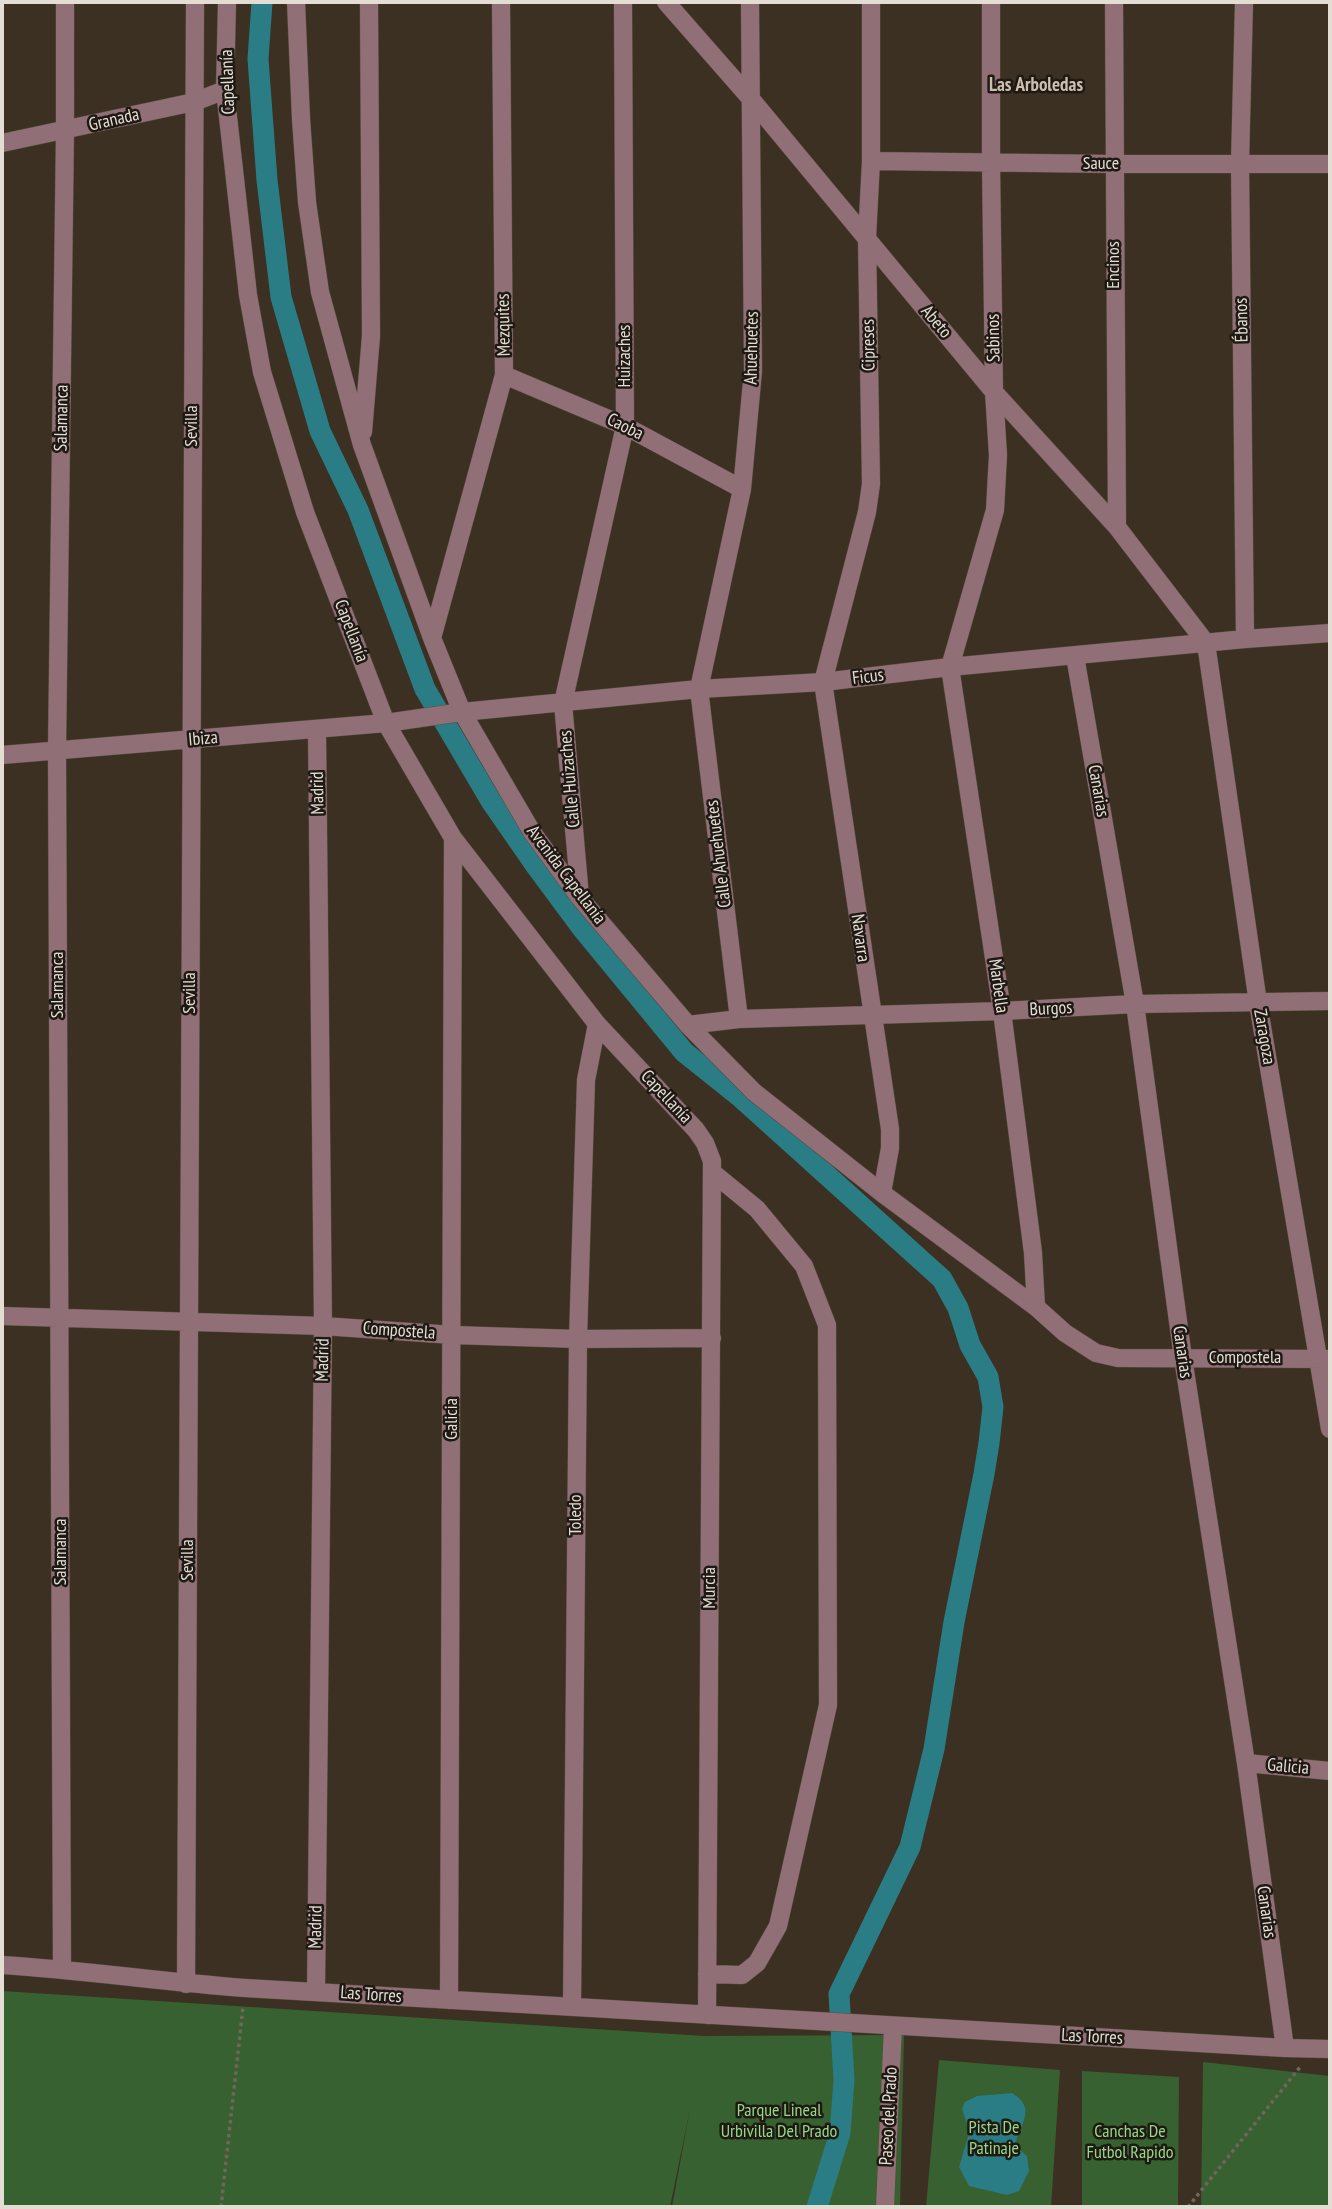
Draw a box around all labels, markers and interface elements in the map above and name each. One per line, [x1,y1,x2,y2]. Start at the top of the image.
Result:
street label: Capellanía [216,49,240,115]
district label: Las Arboledas [989,75,1083,97]
street label: Granada [87,104,141,136]
street label: Sauce [1083,153,1119,175]
street label: Encinos [1103,241,1125,289]
street label: Mezquites [493,293,515,357]
street label: Ébanos [1231,298,1253,342]
street label: Abeto [916,301,956,343]
street label: Ahuehuetes [741,311,763,385]
street label: Sabinos [983,314,1005,362]
street label: Cipreses [858,319,880,371]
street label: Huizaches [614,325,636,387]
street label: Salamanca [51,384,73,452]
street label: Sevilla [181,405,203,447]
street label: Caoba [603,409,647,445]
street label: Capellanía [329,597,373,665]
street label: Ficus [851,664,885,690]
street label: Ibiza [187,727,219,751]
street label: Calle Huizaches [555,729,585,829]
street label: Canarias [1083,763,1113,819]
street label: Madrid [307,771,329,815]
street label: Calle Ahuehuetes [702,799,736,909]
street label: Avenida Capellanía [522,821,610,929]
street label: Navarra [846,913,874,963]
street label: Salamanca [47,952,69,1018]
street label: Marbella [984,958,1012,1014]
street label: Sevilla [179,972,201,1014]
street label: Burgos [1029,997,1073,1021]
street label: Zaragoza [1249,1008,1279,1066]
street label: Capellanía [636,1066,696,1128]
street label: Compostela [362,1318,436,1344]
street label: Canarias [1168,1325,1196,1379]
street label: Madrid [312,1338,334,1382]
street label: Compostela [1209,1347,1281,1369]
street label: Galicia [441,1398,463,1440]
street label: Toledo [565,1494,587,1536]
street label: Salamanca [50,1519,72,1585]
street label: Sevilla [177,1539,199,1581]
street label: Murcia [699,1567,721,1609]
street label: Galicia [1266,1754,1310,1780]
street label: Canarias [1252,1885,1280,1939]
street label: Madrid [305,1905,327,1949]
street label: Las Torres [339,1982,403,2008]
street label: Las Torres [1061,2025,1123,2049]
street label: Paseo del Prado [876,2066,902,2166]
park label: Parque Lineal Urbivilla Del Prado [721,2100,837,2142]
park label: Pista De Patinaje [969,2117,1019,2160]
park label: Canchas De Futbol Rapido [1087,2121,1173,2164]

